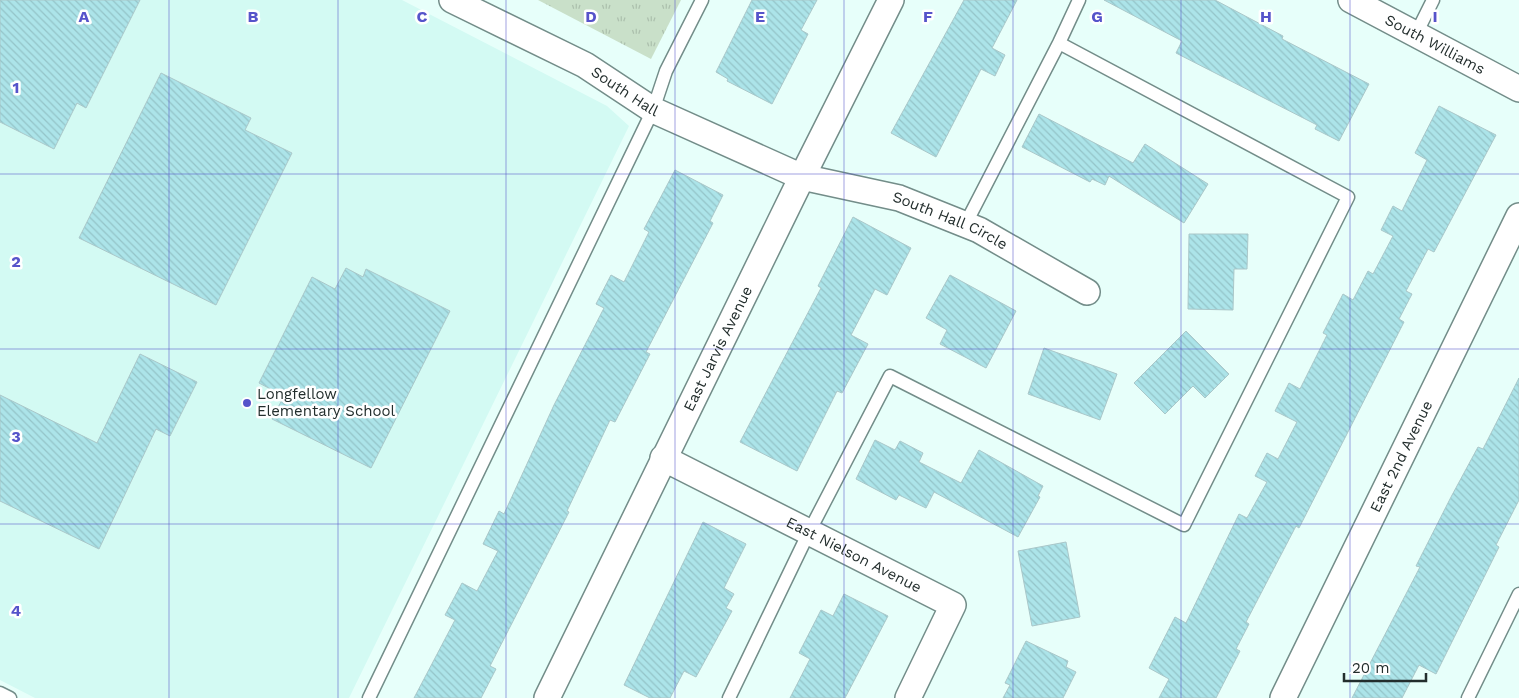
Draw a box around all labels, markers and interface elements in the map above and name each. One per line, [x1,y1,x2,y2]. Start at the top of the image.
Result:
text: A [79,7,90,26]
text: B [248,7,259,26]
text: C [417,7,428,26]
text: D [585,7,597,26]
text: E [755,7,765,26]
text: F [923,7,933,26]
text: G [1091,7,1103,26]
text: H [1260,7,1272,26]
text: I [1432,7,1438,26]
street label: South Williams [1382,11,1488,78]
street label: South Hall [588,63,662,120]
text: 1 [13,78,19,97]
street label: South Hall Circle [891,188,1011,253]
text: 2 [11,252,21,271]
street label: East Jarvis Avenue [680,283,756,414]
place label: Longfellow Elementary School [257,385,396,420]
marker: Longfellow Elementary School [241,397,253,409]
street label: East 2nd Avenue [1366,397,1436,515]
text: 3 [11,427,21,446]
street label: East Nielson Avenue [783,513,925,597]
text: 4 [11,601,21,620]
scale bar [1344,650,1426,682]
text: 20 m [1352,659,1390,677]

